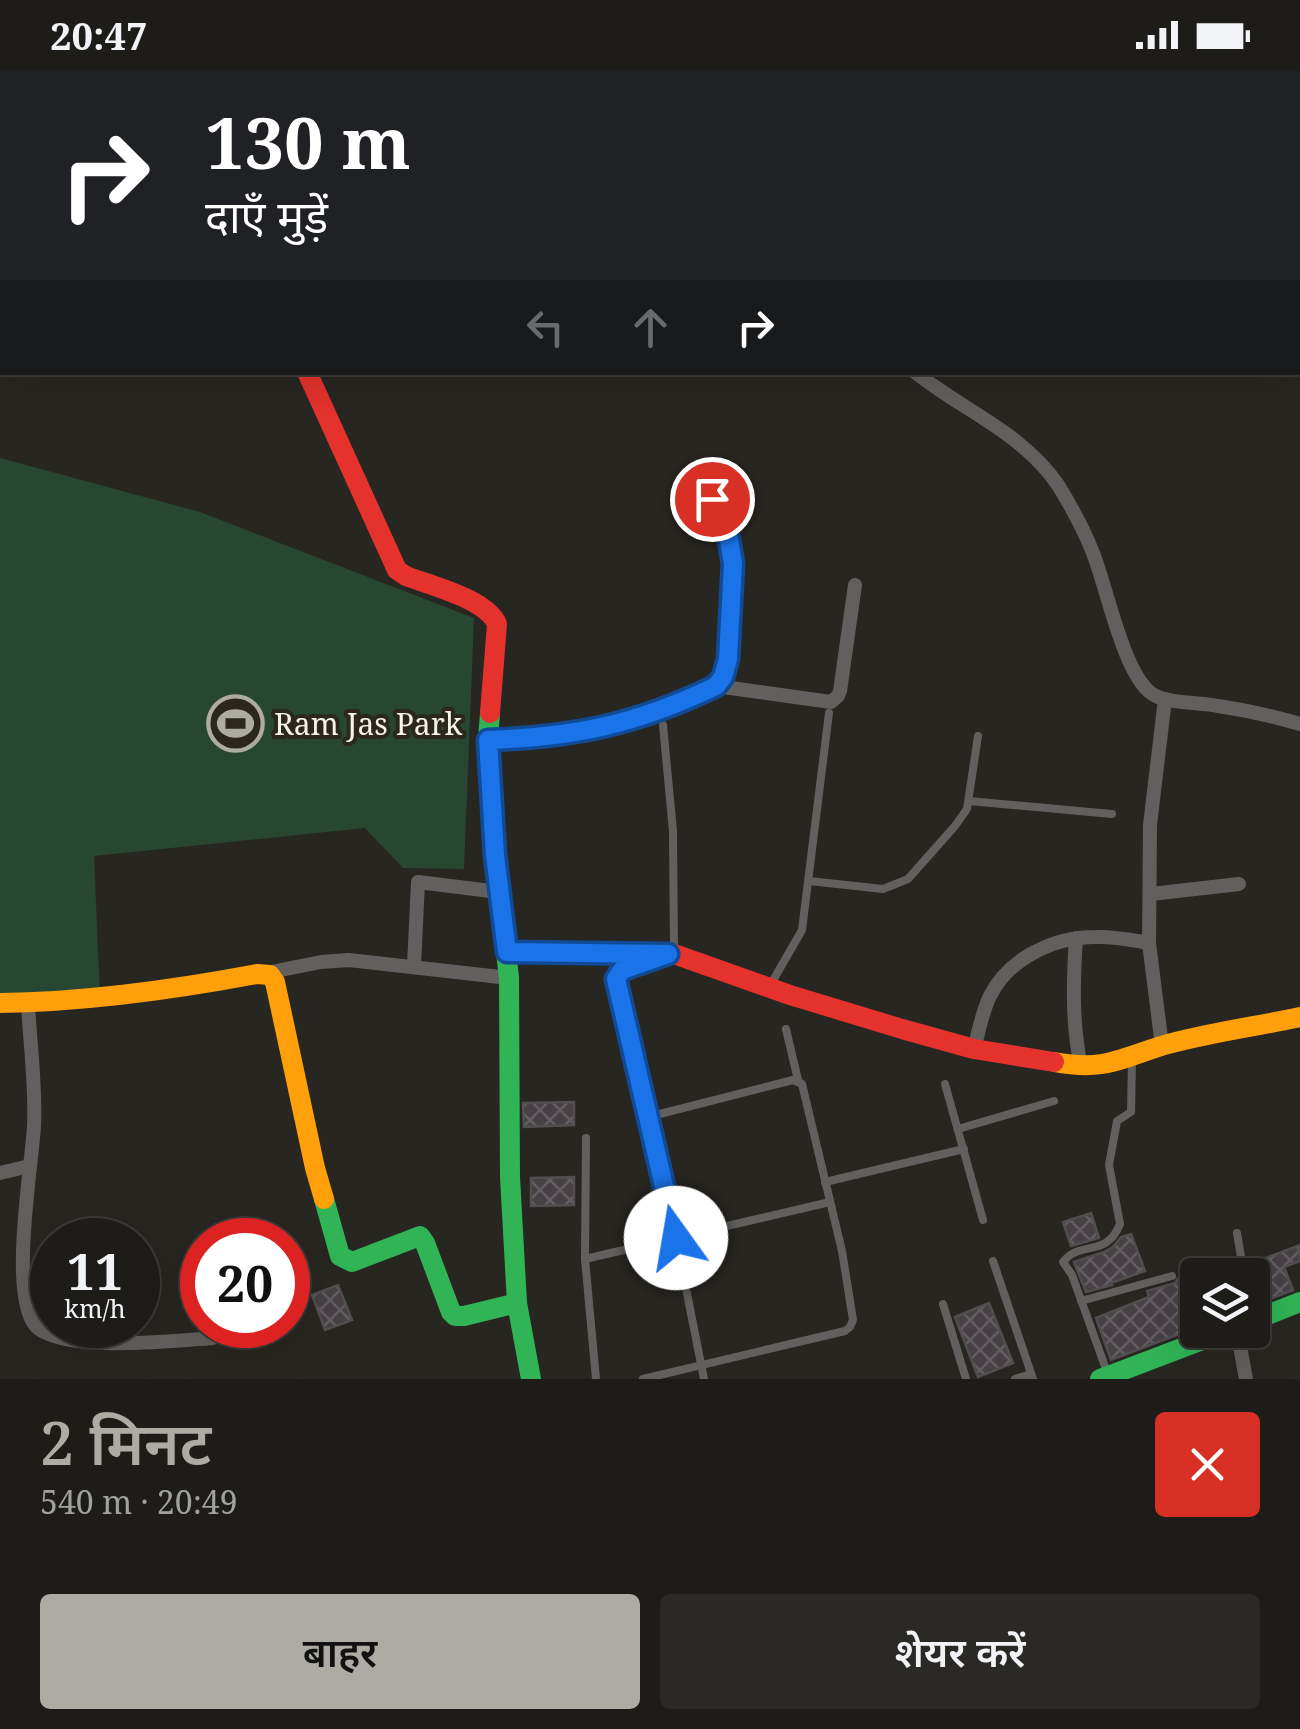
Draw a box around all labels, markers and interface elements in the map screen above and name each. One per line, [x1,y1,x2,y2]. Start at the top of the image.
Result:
text: 20:47 [50,9,147,61]
text: 130 m [205,94,411,190]
icon: right [40,110,170,240]
text: दाएँ मुड़ें [205,185,328,246]
icon: left [518,300,573,355]
icon: ahead [623,300,678,355]
icon: right [728,300,783,355]
pin [670,457,755,542]
icon: arrive [685,472,740,527]
sports icon: Ram Jas Park [205,693,265,753]
place label: Ram Jas Park [274,703,463,744]
position arrow [624,1186,728,1290]
speed limit sign: 20 [180,1218,310,1348]
text: 11 [67,1237,123,1305]
map controls [1180,1258,1270,1348]
button: layers [1180,1258,1270,1348]
text: km/h [64,1291,126,1325]
text: 2 मिनट [40,1401,211,1483]
button: close [1155,1412,1260,1517]
text: 540 m · 20:49 [40,1480,238,1523]
button: बाहर [40,1594,640,1709]
button: शेयर करें [660,1594,1260,1709]

